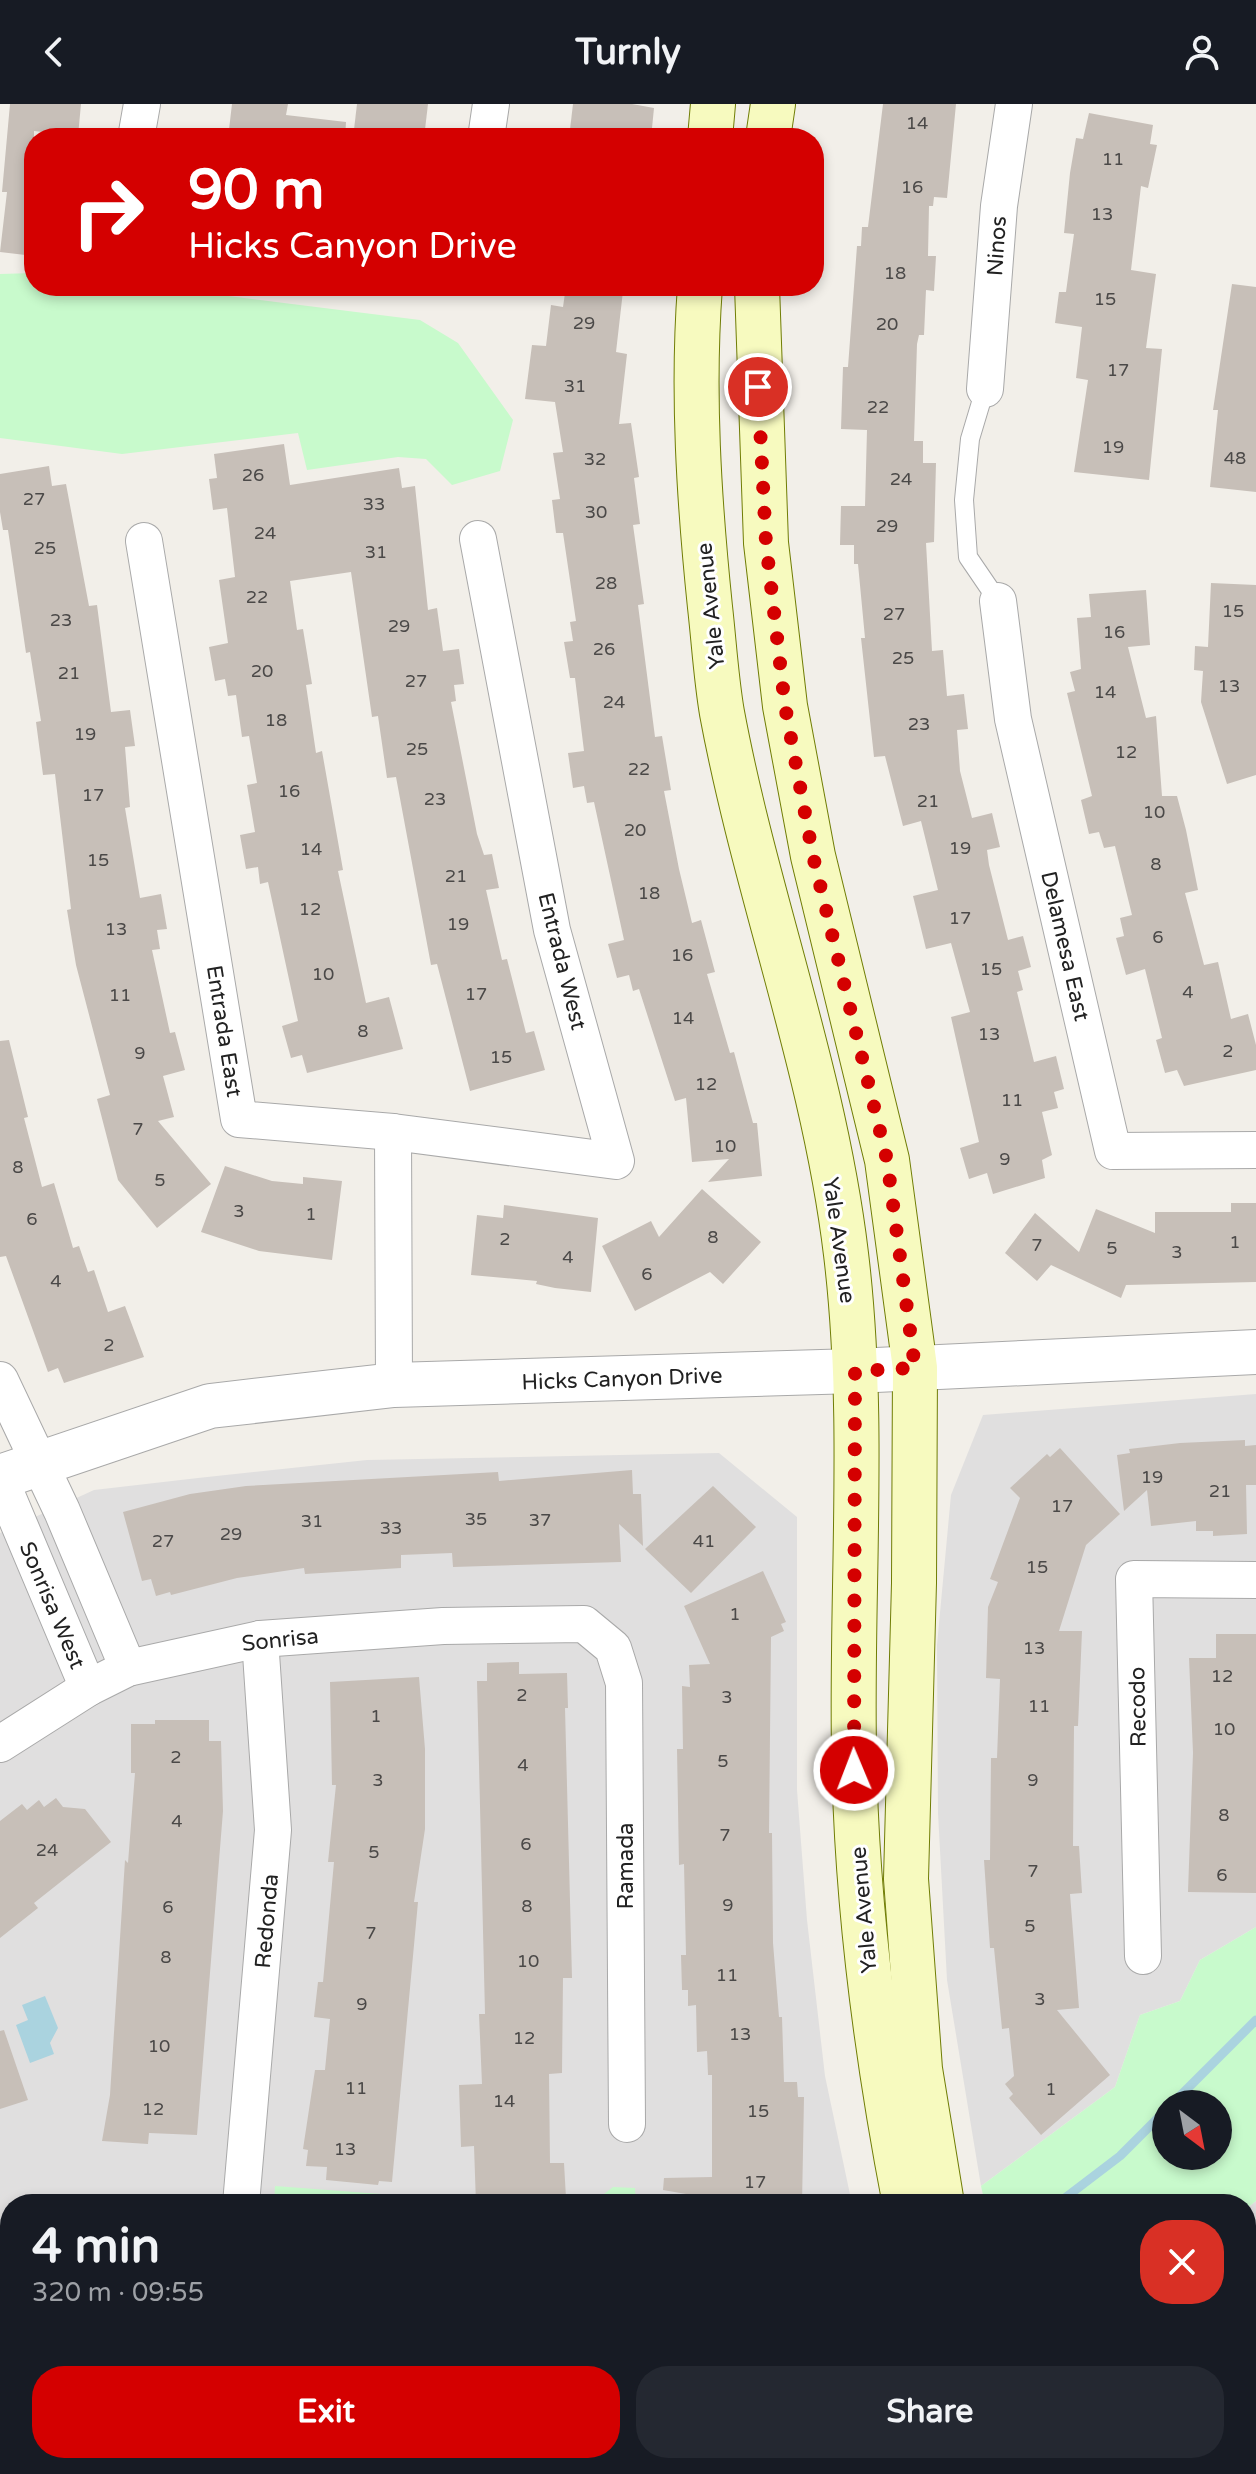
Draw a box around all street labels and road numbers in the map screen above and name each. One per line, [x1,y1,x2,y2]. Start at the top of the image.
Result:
street label: Ninos [982,215,1012,277]
street label: Yale Avenue [691,541,731,670]
street label: Delamesa East [1035,869,1095,1024]
street label: Entrada West [532,890,592,1033]
street label: Entrada East [201,963,247,1099]
street label: Yale Avenue [817,1175,861,1305]
street label: Hicks Canyon Drive [521,1363,723,1395]
street label: Sonrisa West [14,1538,91,1673]
street label: Sonrisa [240,1623,320,1657]
street label: Recodo [1124,1667,1152,1747]
street label: Ramada [613,1823,639,1909]
street label: Yale Avenue [846,1846,882,1974]
street label: Redonda [250,1873,284,1970]

